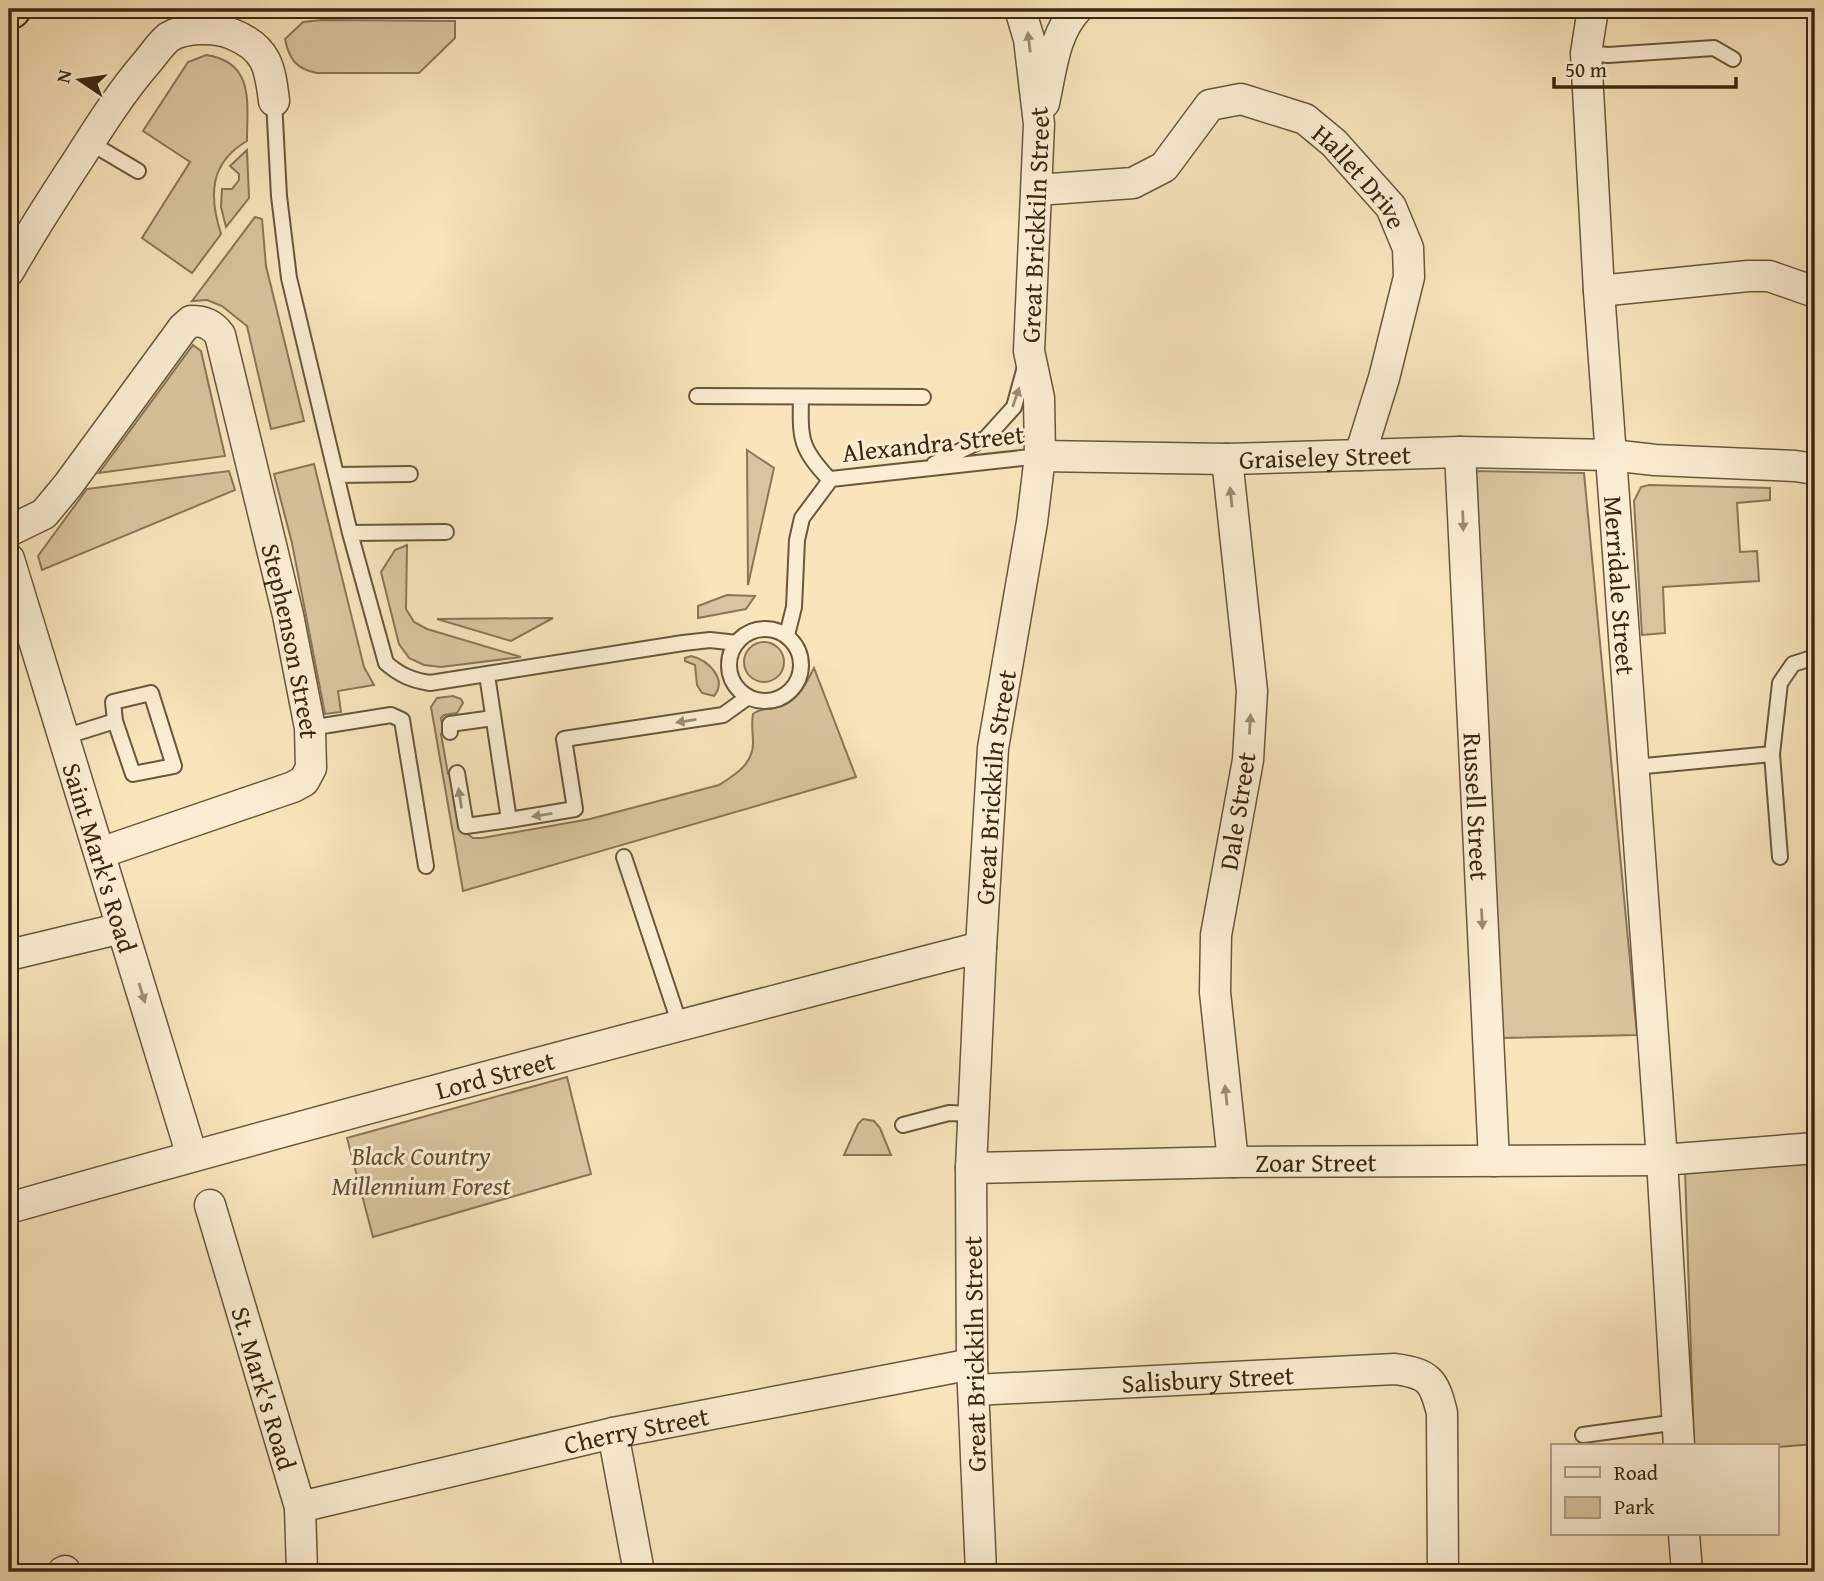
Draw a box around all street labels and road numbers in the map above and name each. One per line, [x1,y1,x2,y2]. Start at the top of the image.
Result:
street label: Great Brickkiln Street [1010,105,1059,344]
street label: Hallet Drive [1304,114,1417,234]
street label: Alexandra Street [840,414,1026,472]
street label: Graiseley Street [1238,434,1411,478]
street label: Merridale Street [1594,494,1646,676]
street label: Stephenson Street [252,539,330,739]
street label: Great Brickkiln Street [964,667,1026,906]
street label: Russell Street [1454,732,1500,881]
street label: Dale Street [1208,749,1266,873]
street label: Saint Mark's Road [53,758,148,957]
street label: Lord Street [431,1040,559,1109]
street label: Zoar Street [1255,1142,1377,1181]
street label: Great Brickkiln Street [952,1236,996,1472]
street label: St. Mark's Road [222,1302,307,1475]
street label: Salisbury Street [1120,1355,1295,1402]
street label: Cherry Street [560,1396,712,1463]

